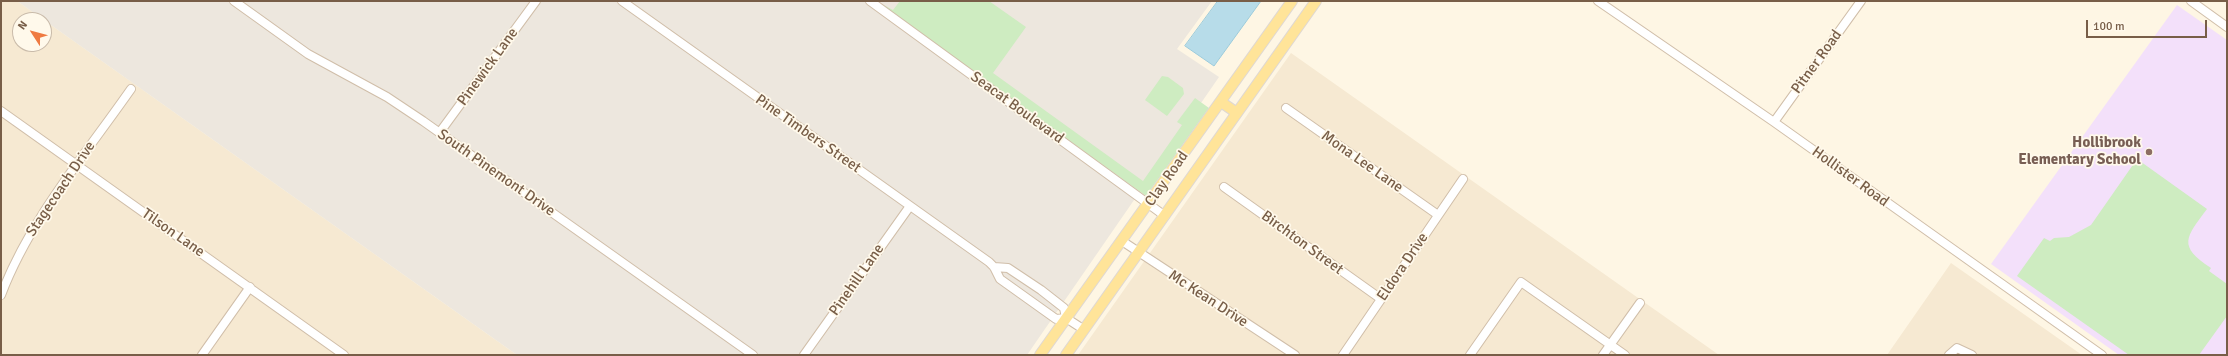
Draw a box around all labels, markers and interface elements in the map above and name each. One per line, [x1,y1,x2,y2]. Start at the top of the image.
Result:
north arrow [12,12,52,52]
scale bar [2088,12,2209,38]
text: N [15,18,30,32]
text: 100 m [2093,19,2125,34]
street label: Pinewick Lane [454,24,522,110]
street label: Pitner Road [1788,27,1846,97]
street label: Seacat Boulevard [967,68,1067,148]
street label: Pine Timbers Street [752,91,864,177]
street label: South Pinemont Drive [434,126,558,220]
street label: Mona Lee Lane [1318,127,1406,197]
place label: Hollibrook Elementary School [2018,134,2141,169]
street label: Stagecoach Drive [23,138,99,240]
street label: Hollister Road [1808,143,1892,211]
marker: Hollibrook Elementary School [2144,147,2154,157]
street label: Clay Road [1141,148,1193,210]
street label: Tilson Lane [138,205,208,261]
street label: Birchton Street [1257,207,1347,279]
street label: Eldora Drive [1374,229,1432,305]
street label: Pinehill Lane [826,241,888,319]
street label: Mc Kean Drive [1165,267,1251,331]

